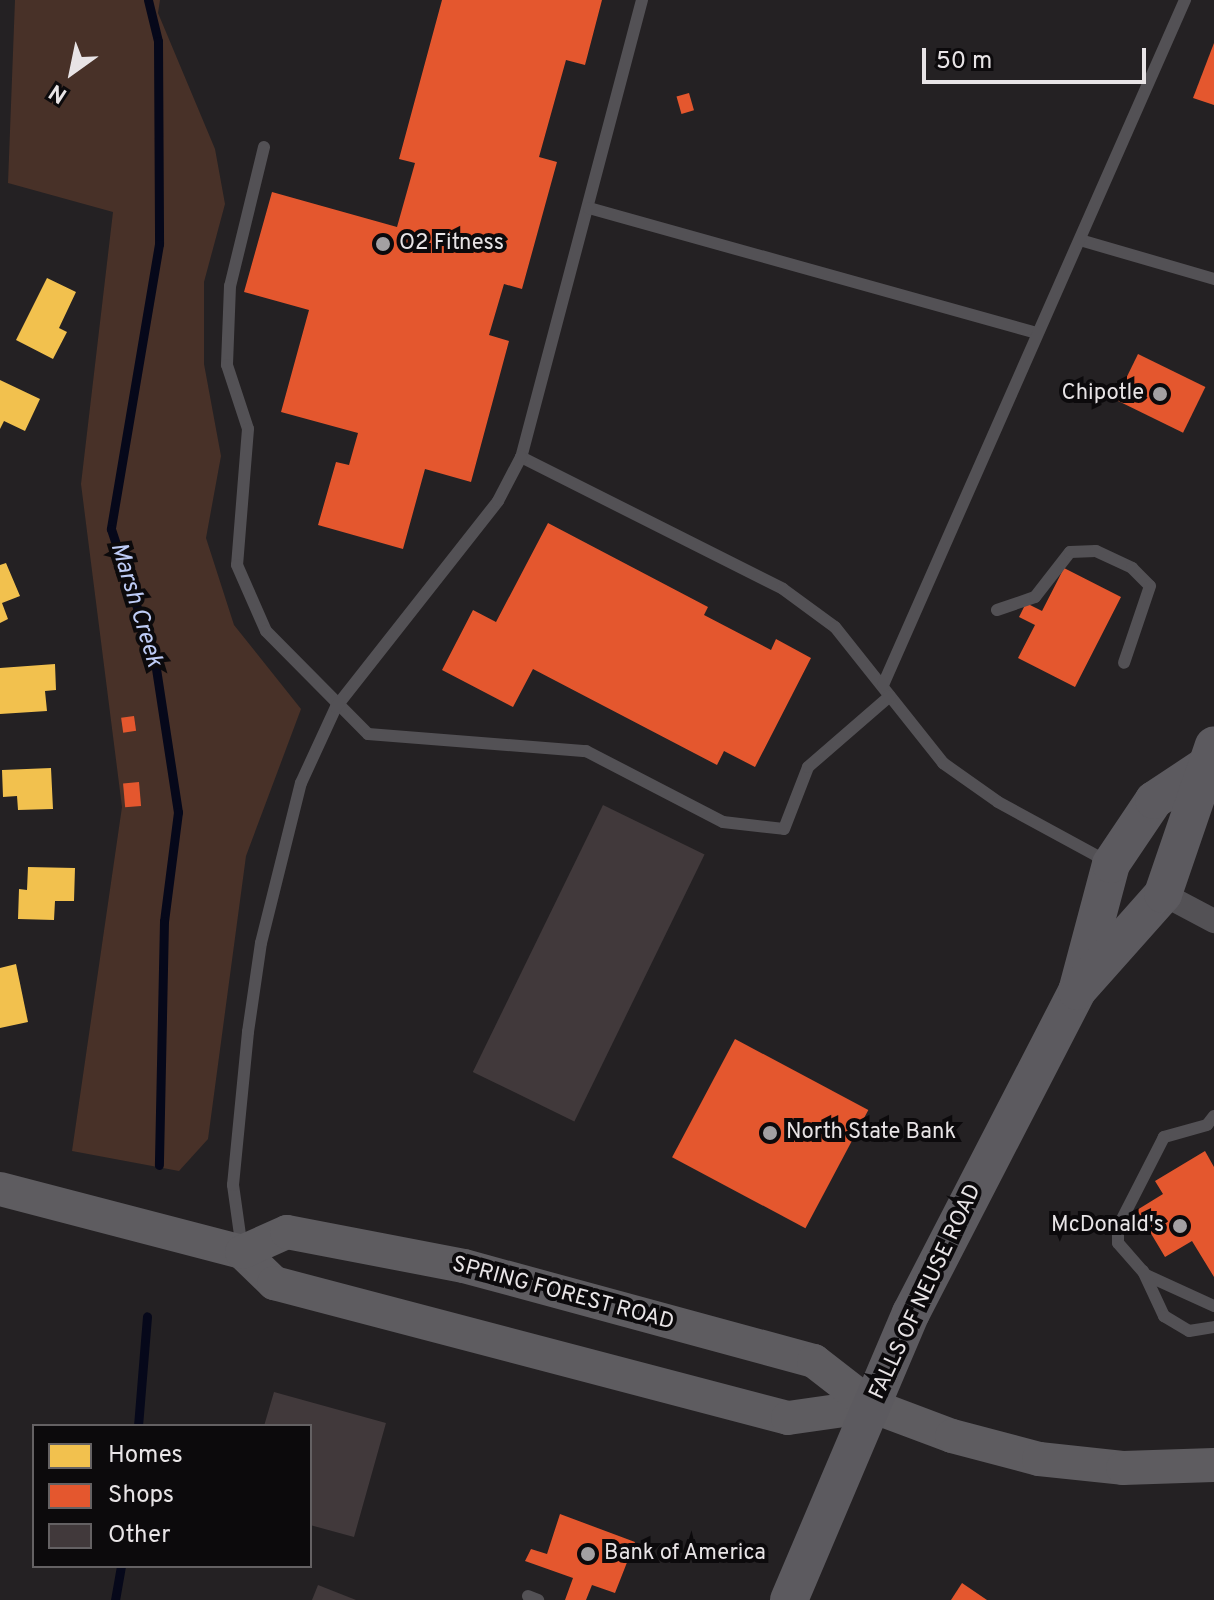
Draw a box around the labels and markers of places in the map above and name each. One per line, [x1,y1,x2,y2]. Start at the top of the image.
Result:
place label: O2 Fitness [399,231,504,257]
marker: O2 Fitness [374,235,392,253]
place label: Chipotle [1061,381,1144,407]
marker: Chipotle [1151,385,1169,403]
place label: North State Bank [786,1120,956,1146]
marker: North State Bank [761,1124,779,1142]
place label: McDonald's [1051,1213,1164,1239]
marker: McDonald's [1171,1217,1189,1235]
place label: Bank of America [604,1541,767,1567]
marker: Bank of America [579,1545,597,1563]

